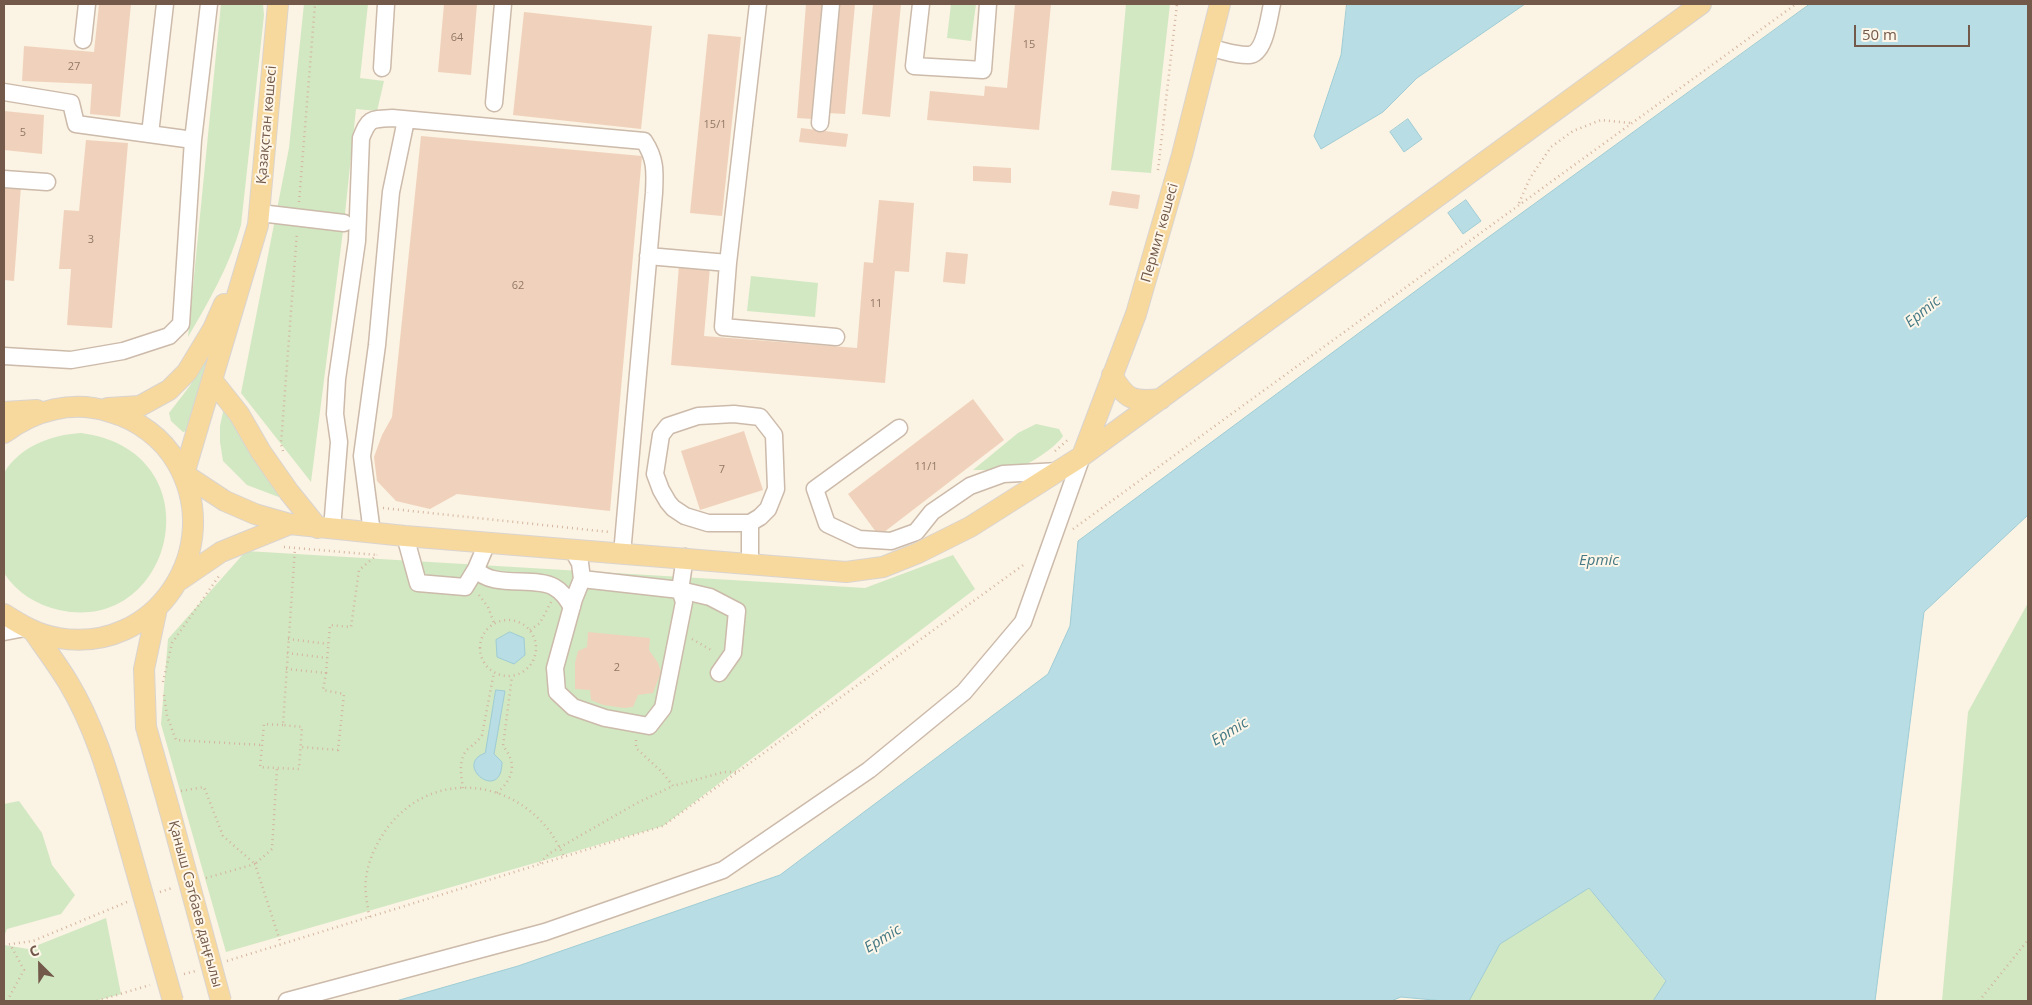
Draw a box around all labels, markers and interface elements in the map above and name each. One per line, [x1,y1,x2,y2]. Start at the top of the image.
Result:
scale bar [1857,15,1973,47]
text: 50 m [1862,24,1897,44]
house number: 64 [451,31,463,45]
house number: 15 [1023,38,1035,52]
house number: 27 [68,60,80,74]
street label: Қазақстан көшесі [253,65,281,185]
house number: 15/1 [704,118,726,132]
house number: 5 [20,126,26,140]
street label: Пермит көшесі [1138,182,1182,284]
house number: 3 [88,233,94,247]
house number: 62 [512,279,524,293]
water label: Ертіс [1902,292,1944,332]
house number: 11 [870,297,882,311]
house number: 11/1 [915,460,937,474]
house number: 7 [719,463,725,477]
water label: Ертіс [1579,552,1619,570]
house number: 2 [614,661,620,675]
water label: Ертіс [1208,714,1252,750]
street label: Қаныш Сәтбаев даңғылы [165,819,225,989]
water label: Ертіс [861,921,905,957]
north arrow [15,940,65,990]
text: С [26,940,42,961]

